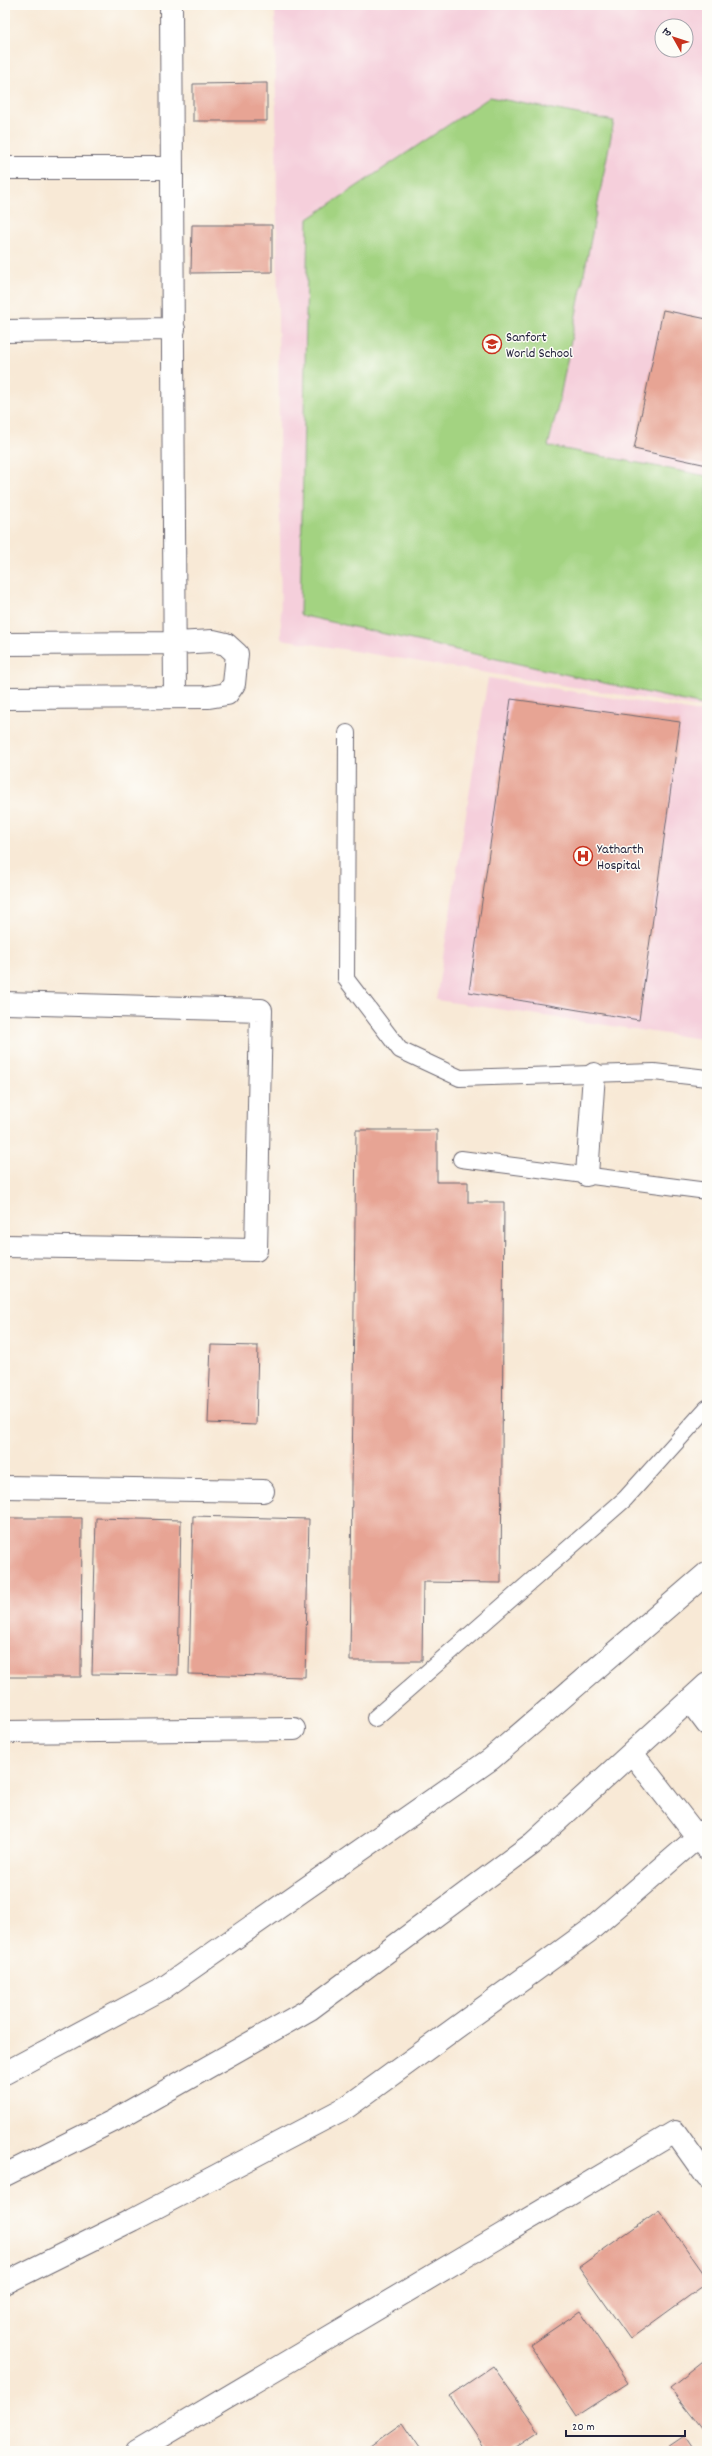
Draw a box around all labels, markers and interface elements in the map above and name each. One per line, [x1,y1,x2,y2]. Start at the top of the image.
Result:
north arrow [654,18,694,58]
text: उ [659,25,676,41]
place label: Sanfort World School [506,328,573,364]
school or university icon: Sanfort World School [481,333,503,355]
place label: Yatharth Hospital [597,840,644,876]
hospital icon: Yatharth Hospital [572,845,594,867]
scale bar [566,2412,685,2438]
text: 20 m [572,2419,595,2436]

